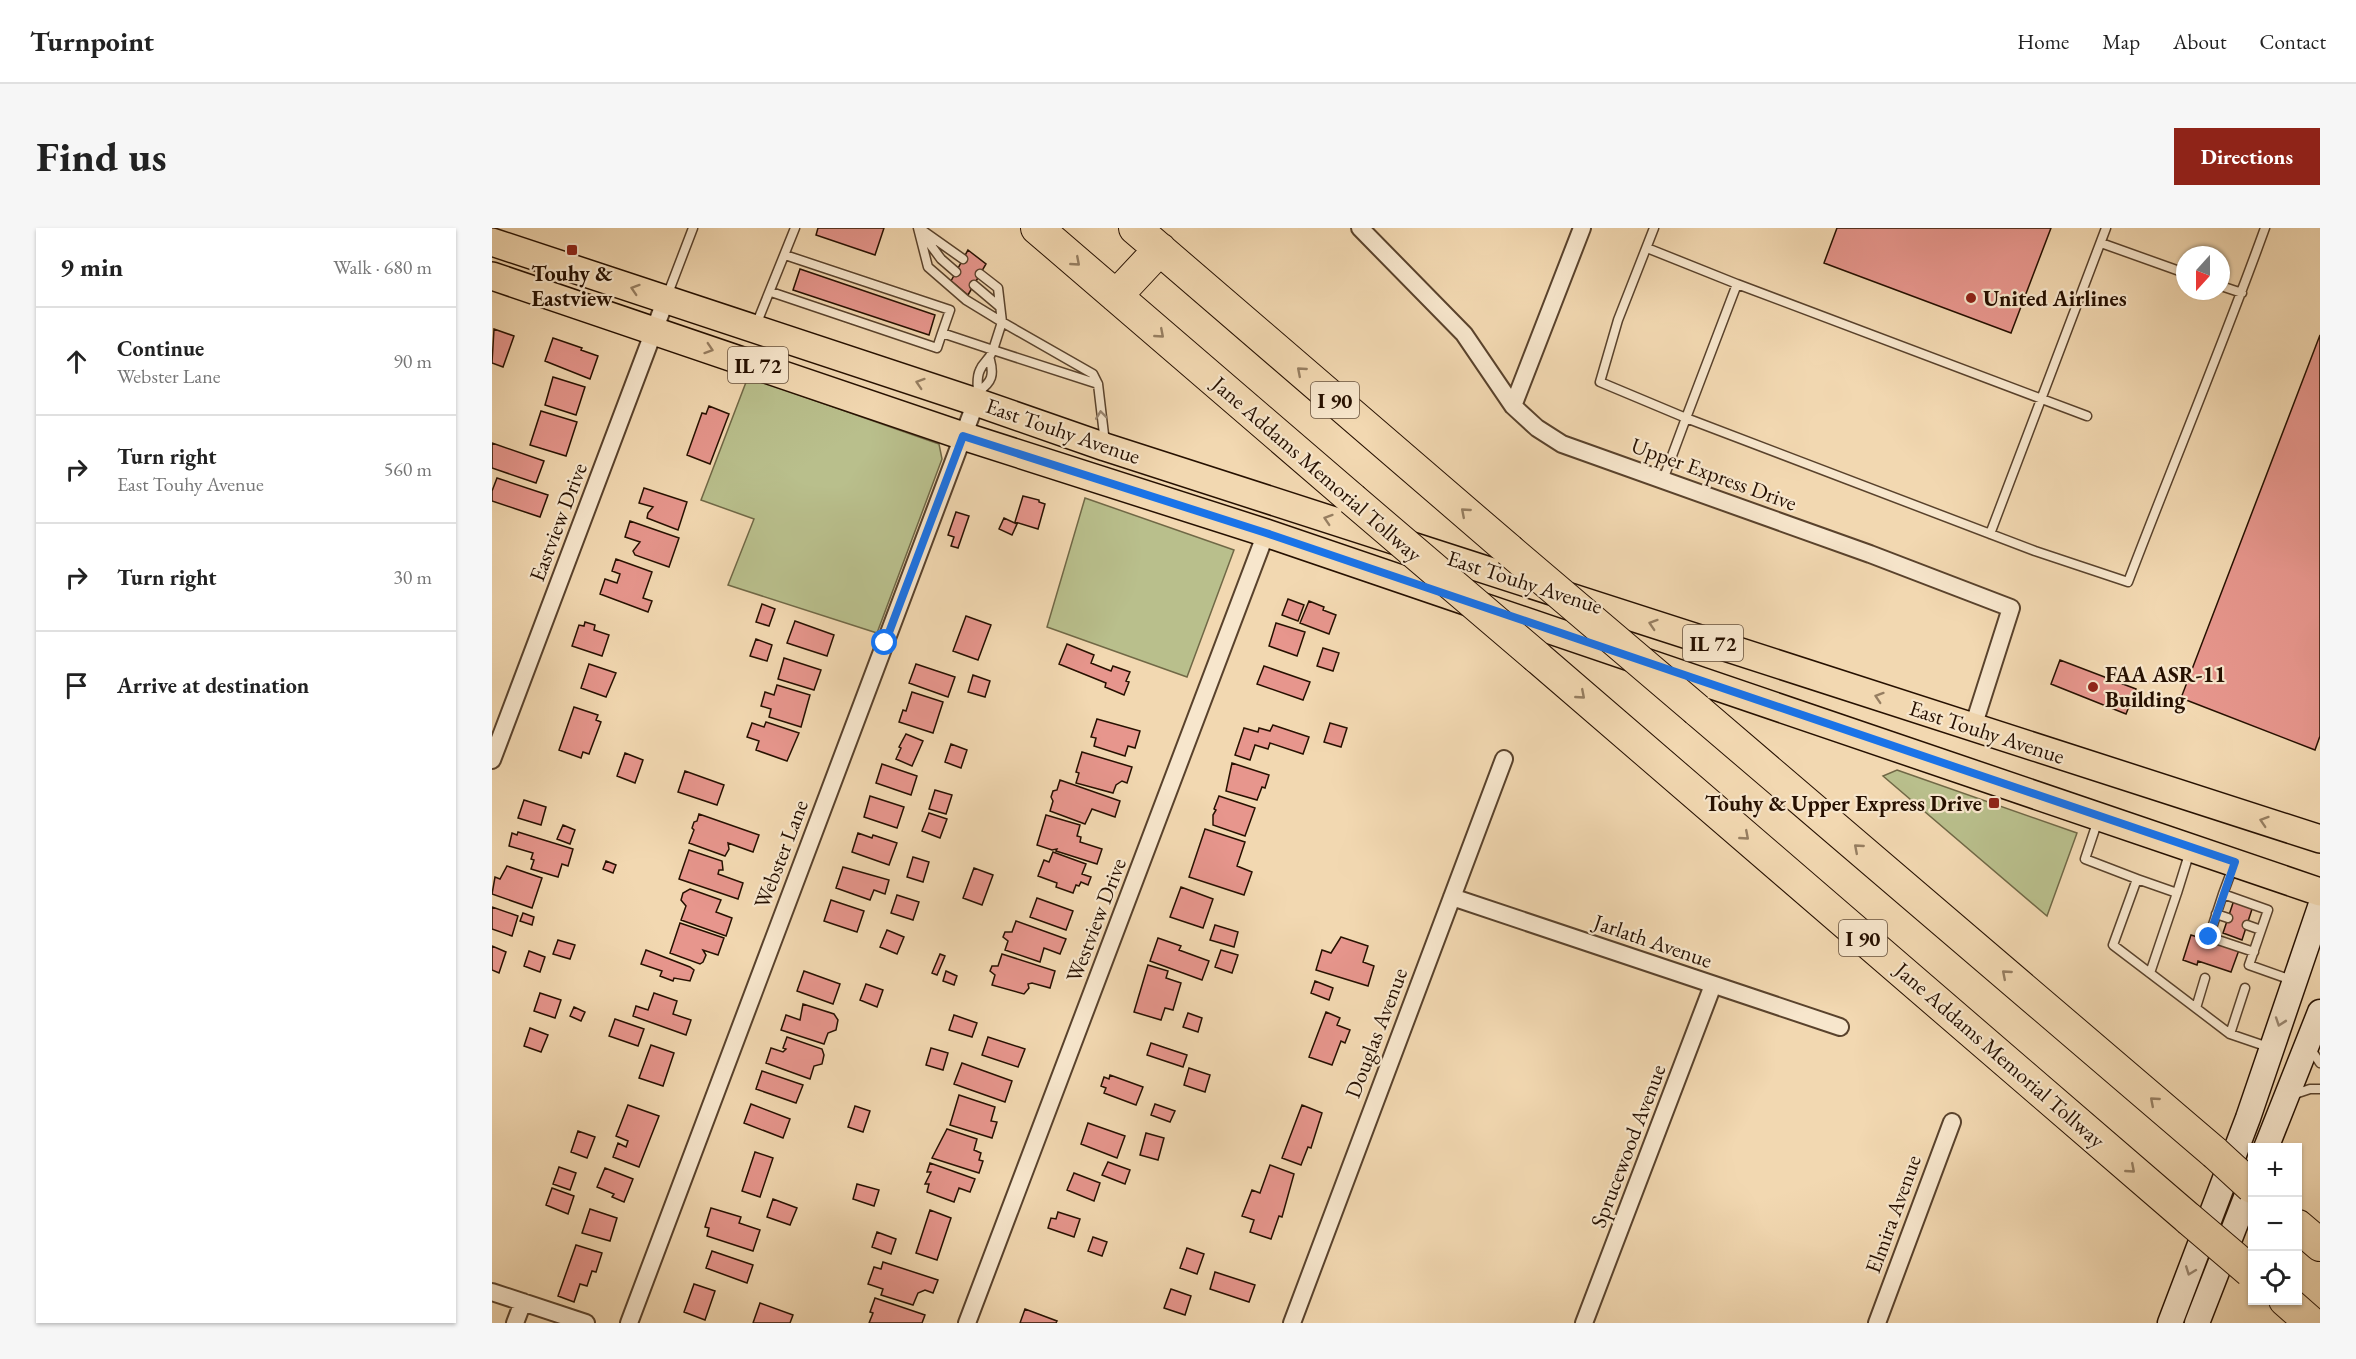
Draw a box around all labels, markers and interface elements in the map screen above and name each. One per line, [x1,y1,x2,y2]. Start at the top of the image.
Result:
text: Turnpoint [30,23,154,59]
text: Home [2017,28,2069,55]
text: Map [2102,28,2140,55]
text: About [2173,28,2226,55]
text: Contact [2259,28,2326,55]
button: Directions [2174,128,2320,185]
text: Find us [36,129,167,184]
marker: Touhy & Eastview [565,243,579,257]
north arrow [2176,246,2230,300]
text: 9 min [60,250,123,284]
text: Walk · 680 m [333,254,432,280]
one-way arrow [1069,255,1080,266]
place label: Touhy & Eastview [531,259,613,313]
one-way arrow [630,284,641,297]
place label: United Airlines [1983,284,2127,313]
marker: United Airlines [1964,291,1978,305]
one-way arrow [1153,327,1164,338]
text: Continue [117,334,204,363]
one-way arrow [703,342,714,355]
icon: ahead [60,345,93,378]
road number: IL 72 [728,347,788,383]
text: 90 m [393,348,432,374]
text: Webster Lane [117,363,221,389]
one-way arrow [1297,367,1308,378]
street label: Jane Addams Memorial Tollway [1204,368,1428,569]
one-way arrow [915,378,926,391]
road number: I 90 [1311,382,1359,418]
street label: East Touhy Avenue [982,391,1145,471]
one-way arrow [1096,411,1108,420]
street label: Upper Express Drive [1627,431,1801,518]
text: Turn right [117,442,216,471]
icon: right [60,453,93,486]
text: 560 m [384,456,432,482]
street label: Eastview Drive [522,458,594,585]
text: East Touhy Avenue [117,471,264,497]
one-way arrow [1461,508,1472,519]
one-way arrow [1323,513,1334,526]
street label: East Touhy Avenue [1444,543,1607,621]
icon: right [60,561,93,594]
text: Turn right [117,563,216,592]
text: 30 m [393,564,432,590]
one-way arrow [1648,619,1659,631]
road number: IL 72 [1683,625,1743,661]
route start [871,629,897,655]
place label: FAA ASR-11 Building [2105,660,2226,714]
icon: arrive [60,669,93,702]
text: Arrive at destination [117,671,309,700]
marker: FAA ASR-11 Building [2086,680,2100,694]
one-way arrow [1574,688,1585,699]
one-way arrow [1874,691,1885,704]
street label: East Touhy Avenue [1906,693,2069,771]
place label: Touhy & Upper Express Drive [1705,789,1982,818]
street label: Webster Lane [747,795,815,912]
marker: Touhy & Upper Express Drive [1987,796,2001,810]
one-way arrow [2259,816,2270,828]
one-way arrow [1738,829,1749,840]
one-way arrow [1854,844,1865,855]
street label: Westview Drive [1059,853,1133,986]
street label: Jarlath Avenue [1588,907,1716,975]
road number: I 90 [1839,920,1887,956]
route end [2195,923,2221,949]
street label: Jane Addams Memorial Tollway [1887,954,2111,1155]
street label: Douglas Avenue [1338,963,1414,1102]
one-way arrow [2002,971,2013,982]
one-way arrow [2275,1016,2288,1027]
street label: Sprucewood Avenue [1584,1060,1673,1232]
one-way arrow [2150,1097,2161,1108]
map controls [2248,1143,2302,1305]
button: + [2248,1143,2302,1197]
street label: Elmira Avenue [1858,1150,1928,1277]
one-way arrow [2124,1162,2135,1173]
button: − [2248,1197,2302,1251]
button: locate [2248,1251,2302,1305]
one-way arrow [2184,1265,2197,1276]

